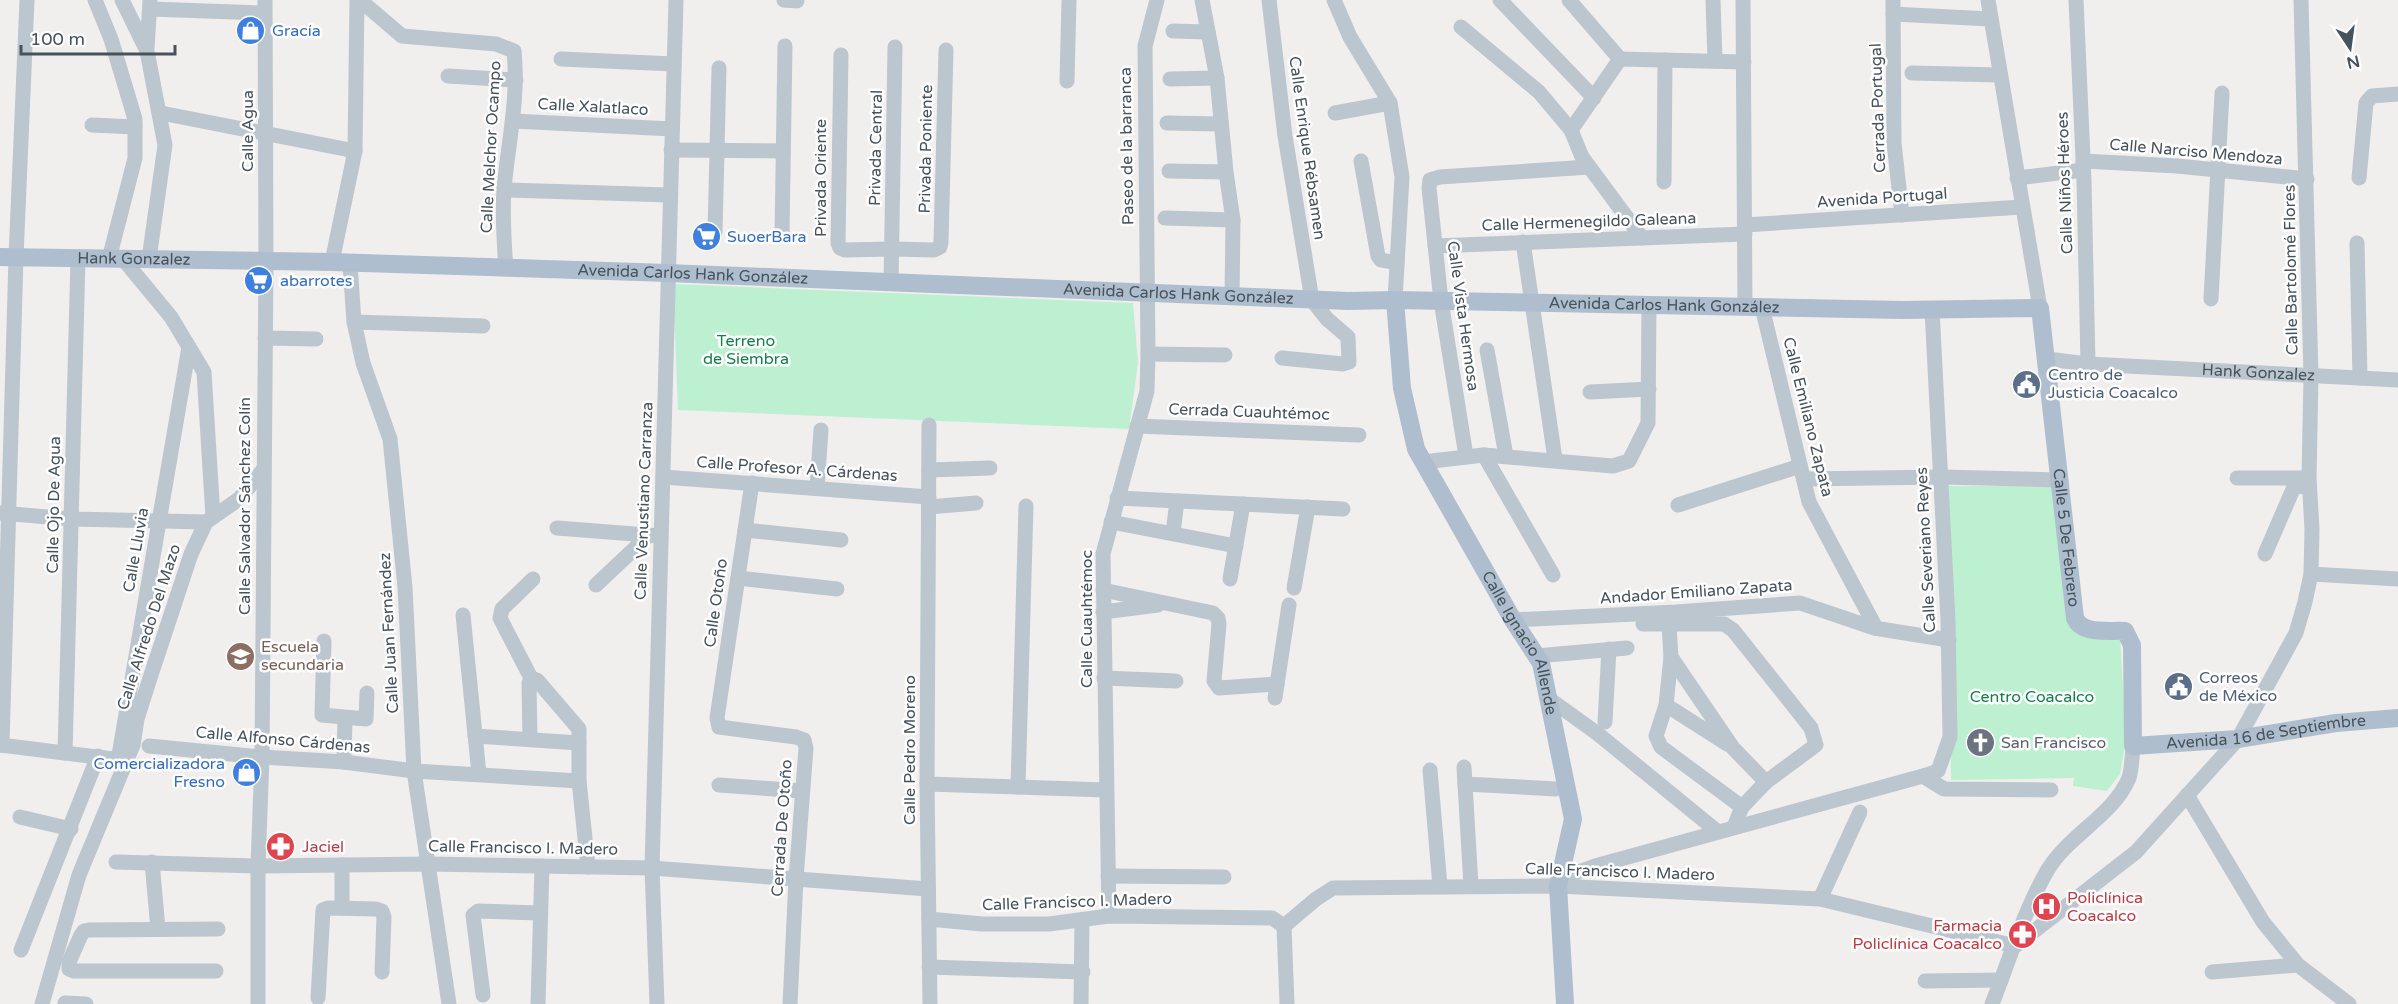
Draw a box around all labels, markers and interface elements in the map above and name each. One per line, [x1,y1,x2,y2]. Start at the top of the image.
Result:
shop icon: Gracía [235,15,267,47]
scale bar [21,18,176,56]
north arrow [2320,18,2380,78]
place label: Gracía [272,21,321,41]
text: 100 m [30,28,85,50]
street label: Cerrada Portugal [1866,43,1890,173]
text: N [2345,50,2362,73]
street label: Calle Enrique Rébsamen [1284,55,1330,241]
street label: Calle Melchor Ocampo [476,60,506,234]
street label: Paseo de la barranca [1116,67,1138,225]
street label: Privada Poniente [915,84,937,214]
street label: Calle Agua [238,90,258,172]
street label: Privada Central [865,90,887,206]
street label: Calle Xalatlaco [537,94,649,120]
street label: Calle Niños Héroes [2053,111,2077,255]
street label: Privada Oriente [811,119,831,237]
street label: Calle Narciso Mendoza [2108,134,2284,170]
street label: Avenida Portugal [1816,183,1948,213]
street label: Calle Bartolomé Flores [2280,184,2302,356]
street label: Calle Hermenegildo Galeana [1481,208,1697,236]
supermarket icon: SuoerBara [690,221,722,253]
place label: SuoerBara [727,227,807,247]
street label: Calle Vista Hermosa [1443,240,1483,392]
street label: Hank Gonzalez [77,248,191,270]
street label: Avenida Carlos Hank González [577,260,809,289]
supermarket icon: abarrotes [243,265,275,297]
place label: abarrotes [280,271,353,291]
street label: Avenida Carlos Hank González [1063,279,1294,309]
street label: Avenida Carlos Hank González [1548,293,1780,318]
park label: Terreno de Siembra [703,331,789,369]
street label: Calle Emiliano Zapata [1778,335,1838,499]
street label: Hank Gonzalez [2201,360,2316,386]
place label: Centro de Justicia Coacalco [2048,365,2178,403]
public building icon: Centro de Justicia Coacalco [2011,368,2043,400]
street label: Calle Salvador Sánchez Colín [235,397,255,615]
street label: Cerrada Cuauhtémoc [1168,399,1330,425]
street label: Calle Venustiano Carranza [631,402,657,600]
street label: Calle Ojo De Agua [43,436,65,574]
street label: Calle Profesor A. Cárdenas [696,452,898,486]
street label: Calle Severiano Reyes [1912,467,1940,633]
street label: Calle 5 De Febrero [2048,467,2084,608]
street label: Calle Lluvia [119,506,153,594]
street label: Calle Alfredo Del Mazo [113,542,185,712]
street label: Calle Cuauhtémoc [1077,550,1097,688]
street label: Calle Juan Fernández [375,552,403,714]
street label: Calle Otoño [700,557,732,649]
street label: Calle Ignacio Allende [1477,567,1561,717]
street label: Andador Emiliano Zapata [1599,575,1793,609]
place label: Escuela secundaria [261,637,344,675]
school or university icon: Escuela secundaria [224,640,256,672]
place label: Correos de México [2199,668,2277,706]
public building icon: Correos de México [2162,671,2194,703]
street label: Calle Pedro Moreno [900,675,920,825]
park label: Centro Coacalco [1970,687,2094,707]
street label: Avenida 16 de Septiembre [2165,711,2367,754]
street label: Calle Alfonso Cárdenas [195,722,371,758]
church icon: San Francisco [1964,727,1996,759]
place label: San Francisco [2001,733,2106,753]
place label: Comercializadora Fresno [93,754,225,792]
shop icon: Comercializadora Fresno [230,757,262,789]
street label: Cerrada De Otoño [767,759,797,897]
pharmacy icon: Jaciel [265,831,297,863]
street label: Calle Francisco I. Madero [428,836,618,860]
place label: Jaciel [302,837,344,857]
street label: Calle Francisco I. Madero [1525,859,1715,885]
place label: Policlínica Coacalco [2067,888,2143,926]
street label: Calle Francisco I. Madero [982,889,1172,915]
hospital icon: Policlínica Coacalco [2030,891,2062,923]
place label: Farmacia Policlínica Coacalco [1853,916,2002,954]
pharmacy icon: Farmacia Policlínica Coacalco [2007,919,2039,951]

